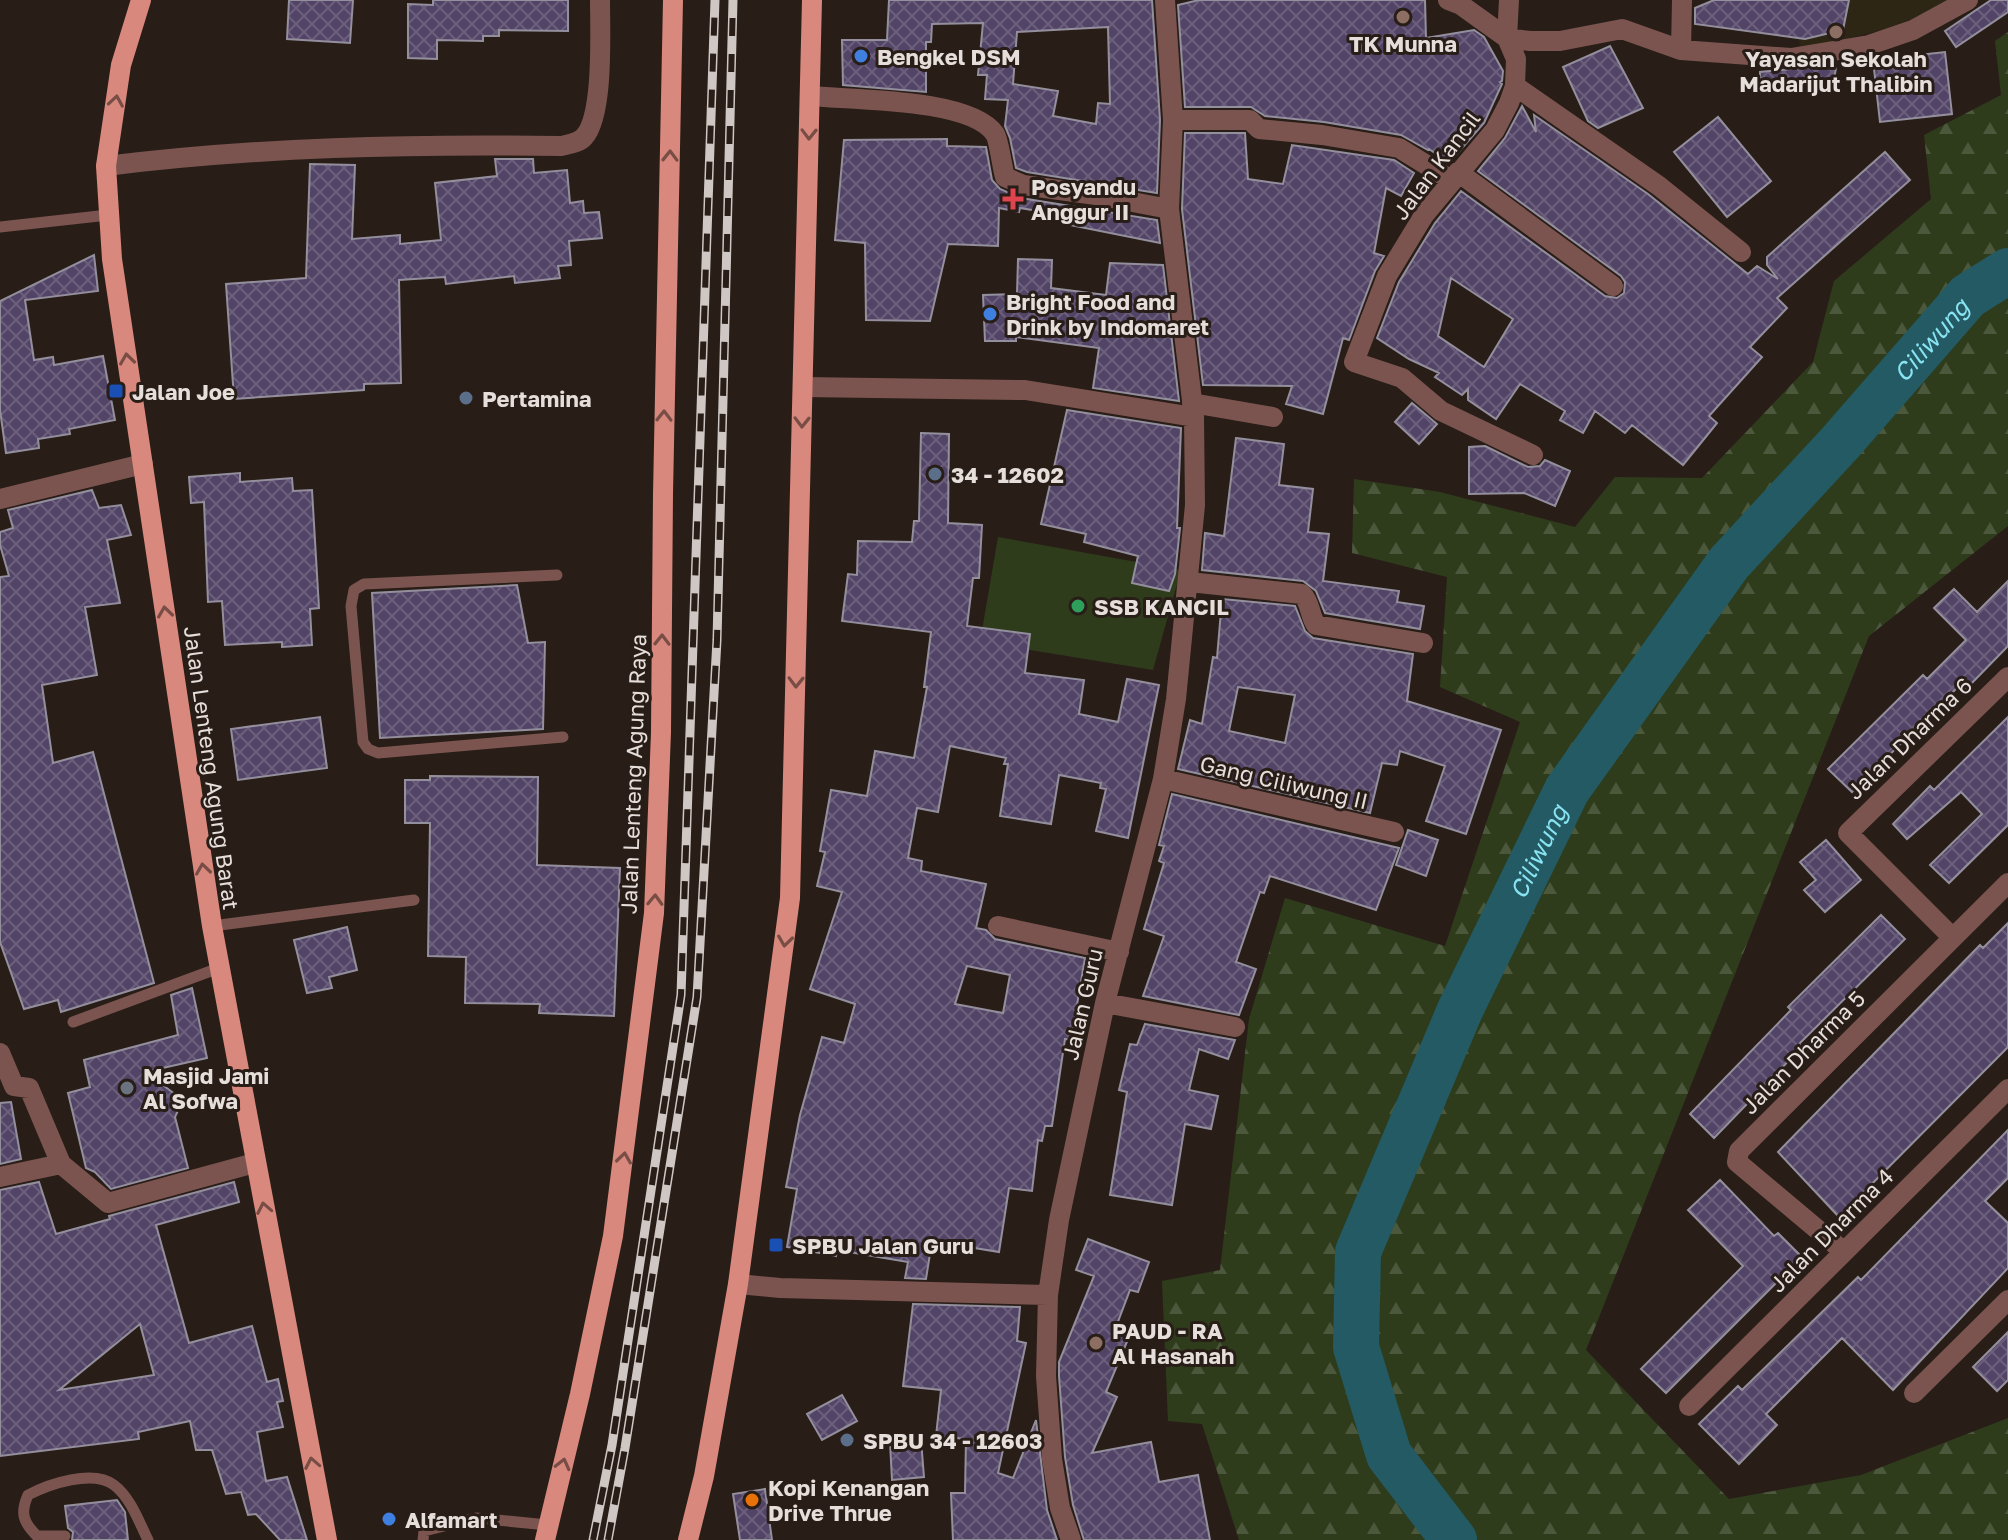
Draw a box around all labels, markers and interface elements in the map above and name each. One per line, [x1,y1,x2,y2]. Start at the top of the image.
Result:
marker: TK Munna [1394,8,1412,26]
marker: Yayasan Sekolah Madarijut Thalibin [1827,23,1845,41]
place label: TK Munna [1349,30,1457,57]
place label: Bengkel DSM [877,43,1021,70]
place label: Yayasan Sekolah Madarijut Thalibin [1739,45,1933,97]
marker: Bengkel DSM [852,47,870,65]
one-way arrow [107,94,124,108]
street label: Jalan Kancil [1386,105,1486,225]
one-way arrow [800,128,818,141]
one-way arrow [661,149,678,162]
place label: Posyandu Anggur II [1031,173,1136,225]
marker: Posyandu Anggur II [1002,188,1024,210]
place label: Bright Food and Drink by Indomaret [1006,288,1209,340]
water label: Ciliwung [1886,290,1976,387]
marker: Bright Food and Drink by Indomaret [981,305,999,323]
one-way arrow [119,352,136,366]
place label: Jalan Joe [132,378,235,405]
marker: Jalan Joe [107,382,125,400]
place label: Pertamina [482,385,591,412]
marker: Pertamina [457,389,475,407]
one-way arrow [655,409,673,422]
one-way arrow [793,416,811,429]
place label: 34 - 12602 [951,461,1064,488]
marker: 34 - 12602 [926,465,944,483]
place label: SSB KANCIL [1094,593,1229,620]
marker: SSB KANCIL [1069,597,1087,615]
one-way arrow [157,605,174,619]
street label: Jalan Lenteng Agung Barat [179,624,245,912]
street label: Jalan Lenteng Agung Raya [615,633,651,915]
one-way arrow [653,633,671,646]
street label: Jalan Dharma 6 [1841,671,1977,805]
one-way arrow [787,676,804,689]
street label: Gang Ciliwung II [1197,750,1371,814]
water label: Ciliwung [1502,798,1574,903]
one-way arrow [195,862,212,876]
one-way arrow [646,893,663,906]
one-way arrow [776,935,793,948]
street label: Jalan Guru [1056,945,1108,1063]
street label: Jalan Dharma 5 [1736,985,1870,1119]
place label: Masjid Jami Al Sofwa [143,1062,269,1114]
marker: Masjid Jami Al Sofwa [118,1079,136,1097]
one-way arrow [615,1151,632,1165]
street label: Jalan Dharma 4 [1764,1163,1898,1297]
one-way arrow [256,1201,273,1215]
place label: SPBU Jalan Guru [792,1232,974,1259]
marker: SPBU Jalan Guru [767,1236,785,1254]
place label: PAUD - RA Al Hasanah [1112,1317,1234,1369]
marker: PAUD - RA Al Hasanah [1087,1334,1105,1352]
place label: SPBU 34 - 12603 [863,1427,1043,1454]
marker: SPBU 34 - 12603 [838,1431,856,1449]
one-way arrow [304,1457,321,1471]
one-way arrow [553,1458,570,1472]
place label: Kopi Kenangan Drive Thrue [768,1474,929,1526]
marker: Kopi Kenangan Drive Thrue [743,1491,761,1509]
place label: Alfamart [405,1506,498,1533]
marker: Alfamart [380,1510,398,1528]

